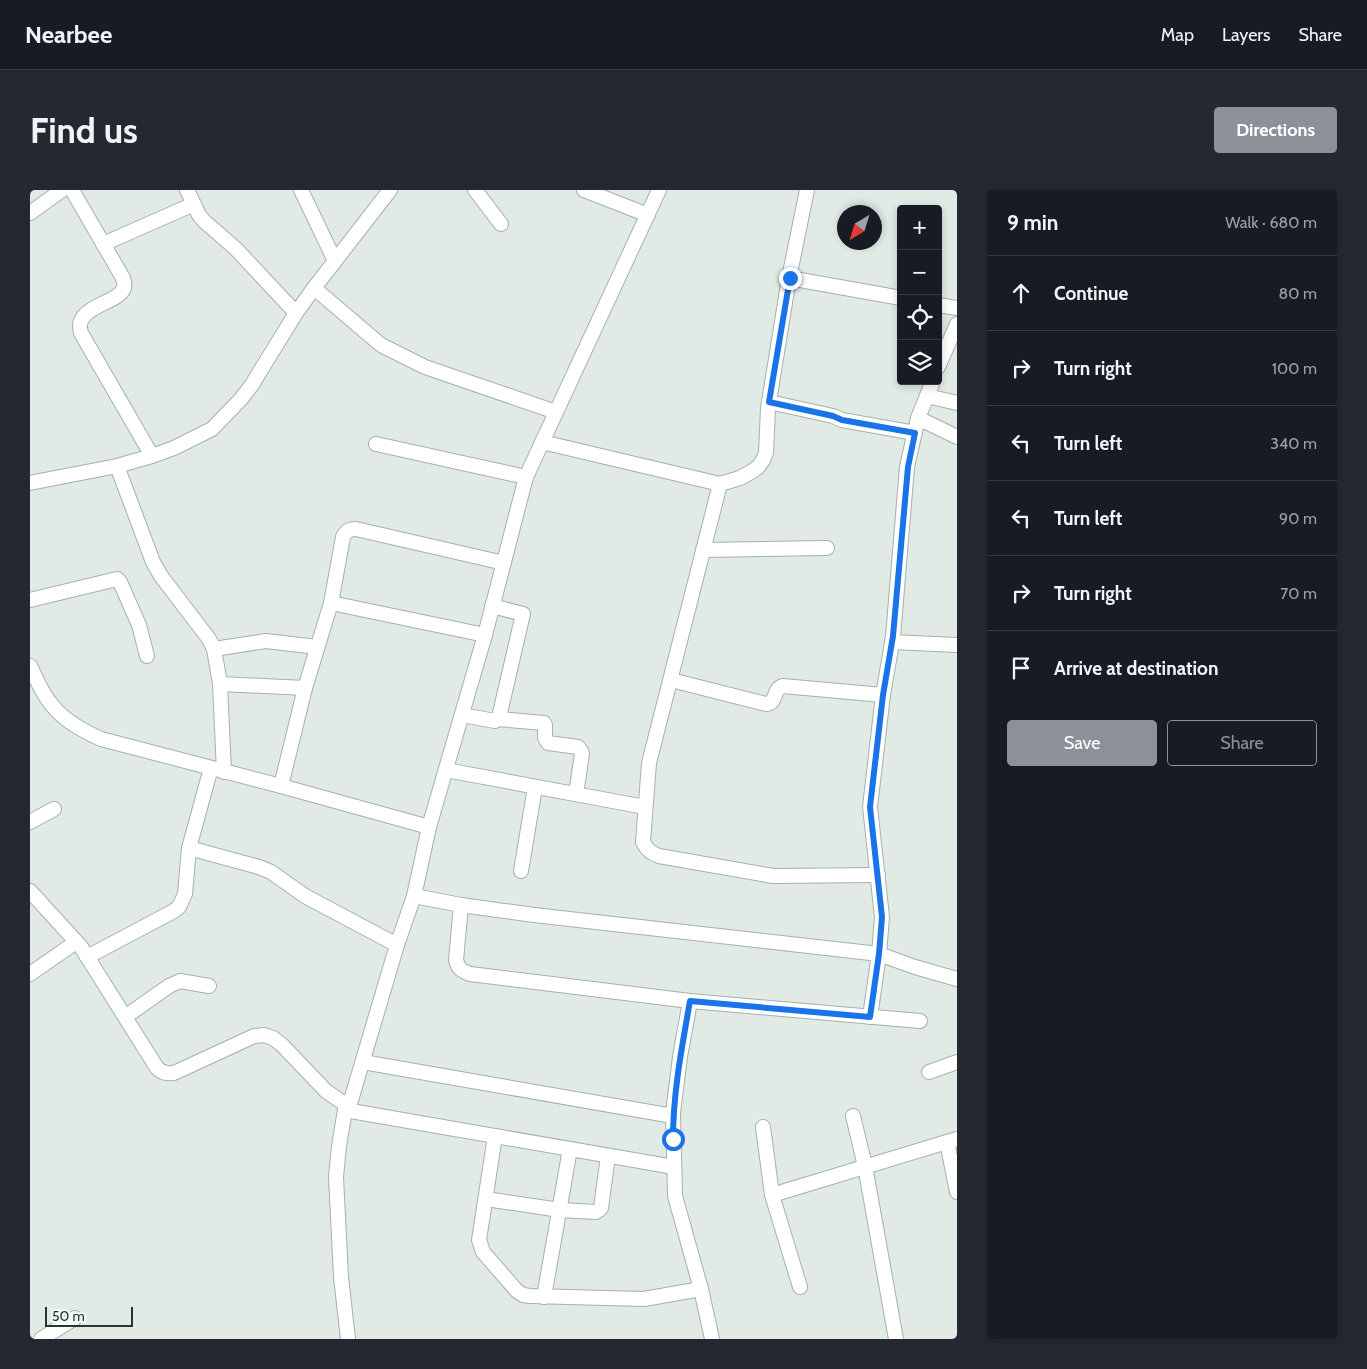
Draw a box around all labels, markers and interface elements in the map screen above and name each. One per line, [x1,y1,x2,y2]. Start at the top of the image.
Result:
text: Nearbee [25,20,112,49]
text: Map [1161,24,1194,46]
text: Layers [1222,24,1271,46]
text: Share [1299,24,1342,46]
button: Directions [1214,107,1337,153]
text: Find us [30,109,138,152]
north arrow [837,205,882,250]
map controls [897,205,942,385]
button: + [897,205,942,250]
text: 9 min [1007,210,1058,235]
text: Walk · 680 m [1225,213,1317,232]
button: − [897,250,942,295]
route end [779,267,802,290]
icon: ahead [1007,279,1035,307]
text: Continue [1054,282,1128,305]
text: 80 m [1279,284,1317,303]
button: locate [897,295,942,340]
button: layers [897,340,942,385]
icon: right [1007,354,1035,382]
text: Turn right [1054,357,1132,380]
text: 100 m [1272,359,1317,378]
icon: left [1007,429,1035,457]
text: Turn left [1054,432,1122,455]
text: 340 m [1270,434,1317,453]
icon: left [1007,504,1035,532]
text: Turn left [1054,507,1122,530]
text: 90 m [1279,509,1317,528]
icon: right [1007,579,1035,607]
text: Turn right [1054,582,1132,605]
text: 70 m [1280,584,1317,603]
icon: arrive [1007,654,1035,682]
text: Arrive at destination [1054,657,1218,680]
button: Save [1007,720,1157,766]
button: Share [1167,720,1317,766]
route start [662,1128,685,1151]
scale bar [45,1304,132,1327]
text: 50 m [52,1307,85,1325]

